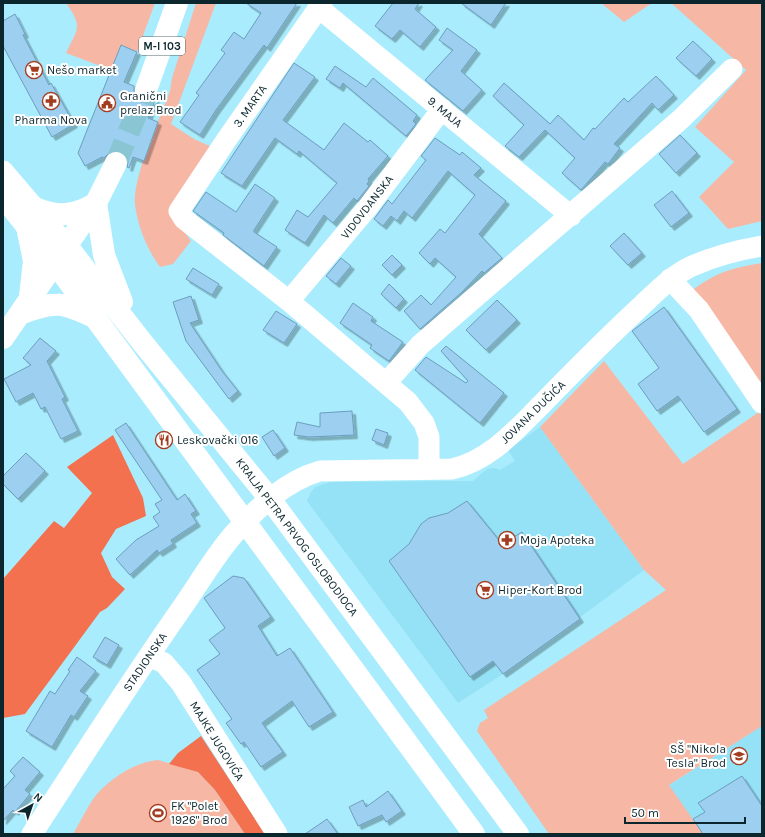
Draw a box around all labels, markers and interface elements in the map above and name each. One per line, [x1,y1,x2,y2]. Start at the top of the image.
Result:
road number: M-I 103 [139,37,185,55]
supermarket icon: Nešo market [24,60,44,80]
place label: Nešo market [47,63,117,77]
street label: 3. MARTA [230,82,270,130]
place label: Granični prelaz Brod [120,89,182,117]
pharmacy icon: Pharma Nova [41,91,61,111]
public building icon: Granični prelaz Brod [97,93,117,113]
street label: 9. MAJA [425,94,465,131]
place label: Pharma Nova [15,113,87,127]
street label: VIDOVDANSKA [338,172,396,242]
street label: JOVANA DUČIĆA [497,377,568,446]
restaurant icon: Leskovački 016 [154,430,174,450]
place label: Leskovački 016 [177,433,259,447]
street label: KRALJA PETRA PRVOG OSLOBODIOCA [233,455,361,619]
pharmacy icon: Moja Apoteka [497,530,517,550]
place label: Moja Apoteka [520,533,594,547]
supermarket icon: Hiper-Kort Brod [475,580,495,600]
place label: Hiper-Kort Brod [498,583,582,597]
street label: STADIONSKA [120,630,170,694]
street label: MAJKE JUGOVIĆA [187,698,248,783]
place label: SŠ "Nikola Tesla" Brod [666,741,726,770]
school or university icon: SŠ "Nikola Tesla" Brod [729,746,749,766]
north arrow [12,785,52,825]
text: N [31,790,45,805]
place label: FK "Polet 1926" Brod [171,799,228,827]
scale bar [625,799,745,825]
sports icon: FK "Polet 1926" Brod [148,803,168,823]
text: 50 m [631,806,659,820]

